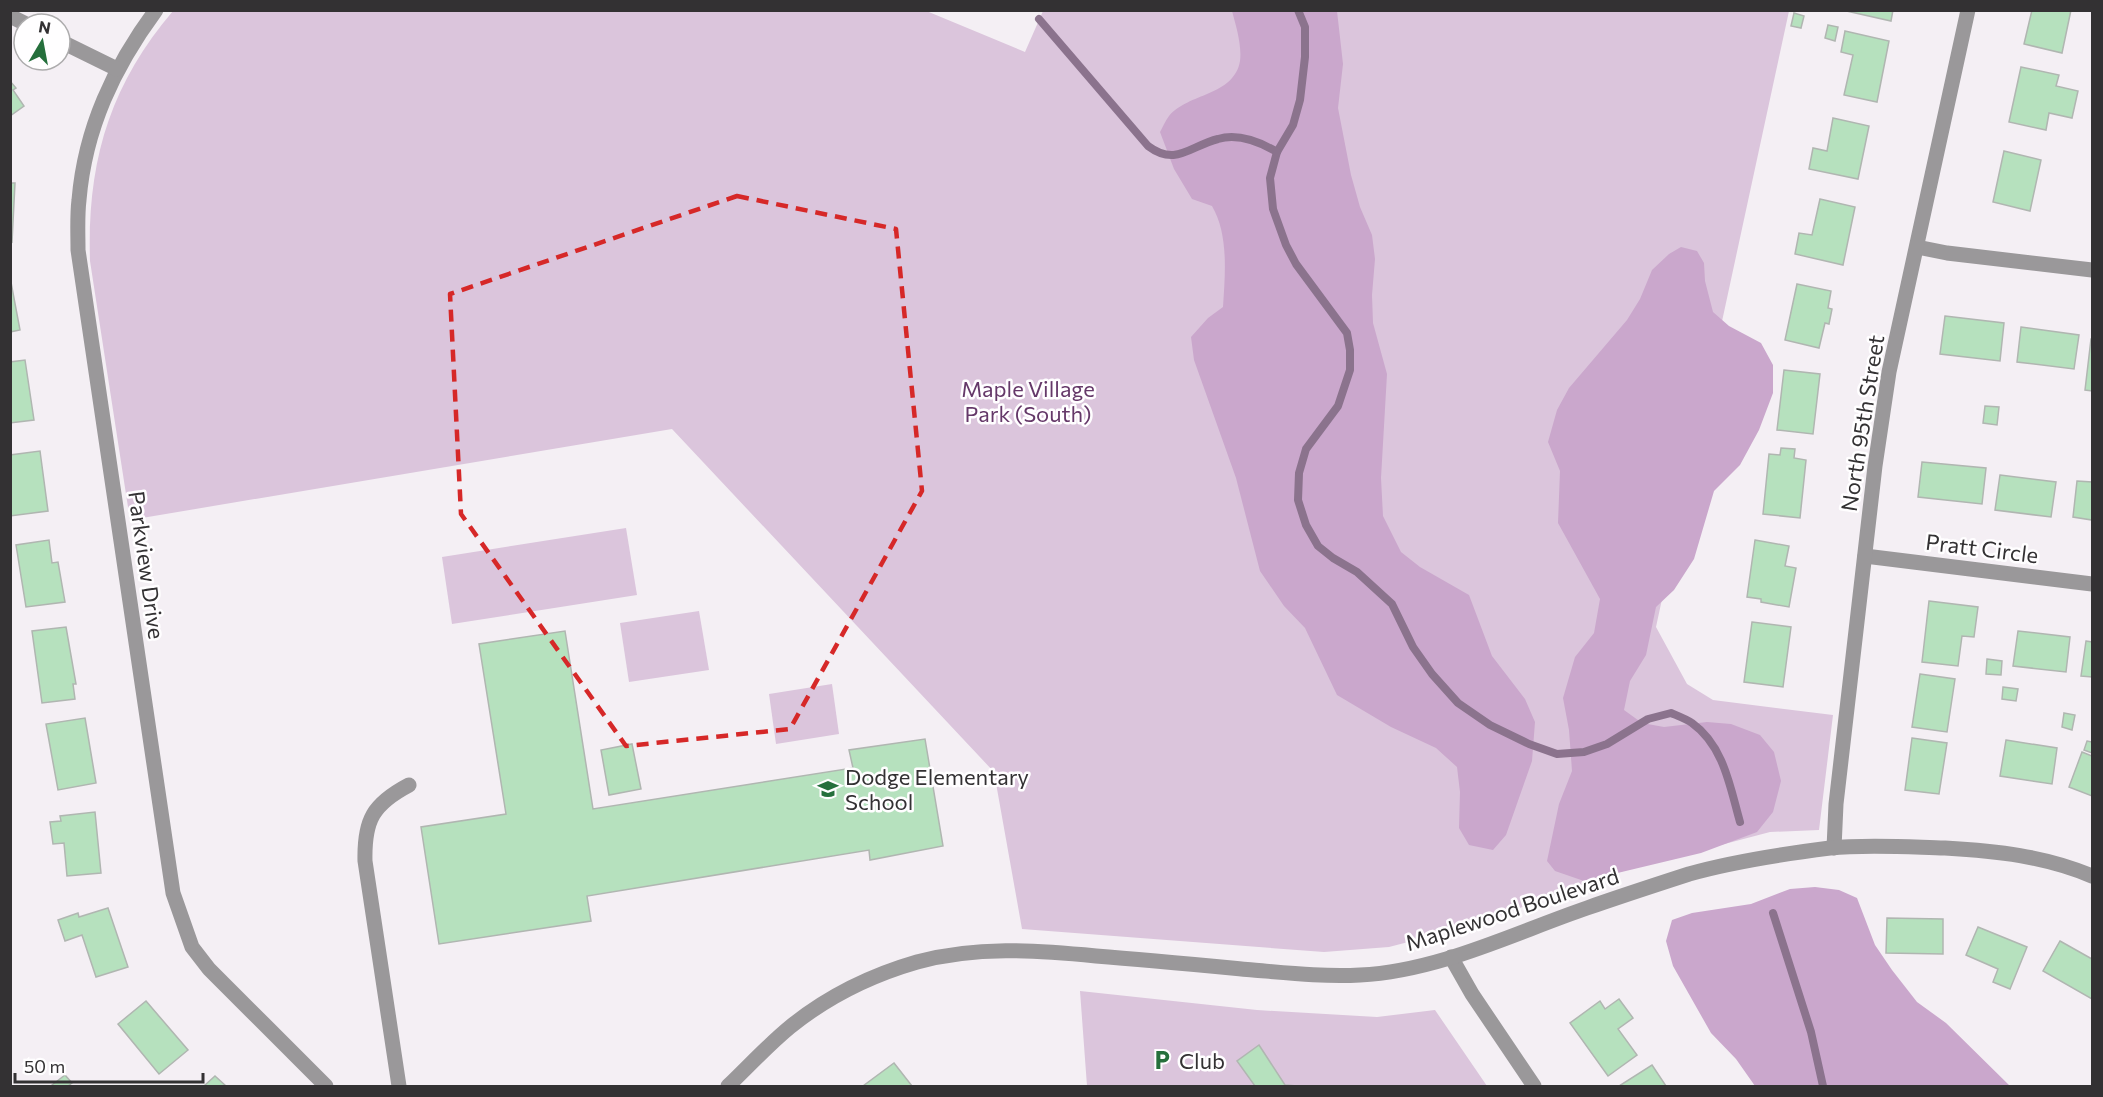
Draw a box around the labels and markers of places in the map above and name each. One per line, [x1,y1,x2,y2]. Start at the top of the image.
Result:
place label: Dodge Elementary School [845,763,1029,815]
school or university icon: Dodge Elementary School [816,777,840,801]
place label: Club [1179,1047,1225,1074]
parking icon: Club [1150,1048,1174,1072]

